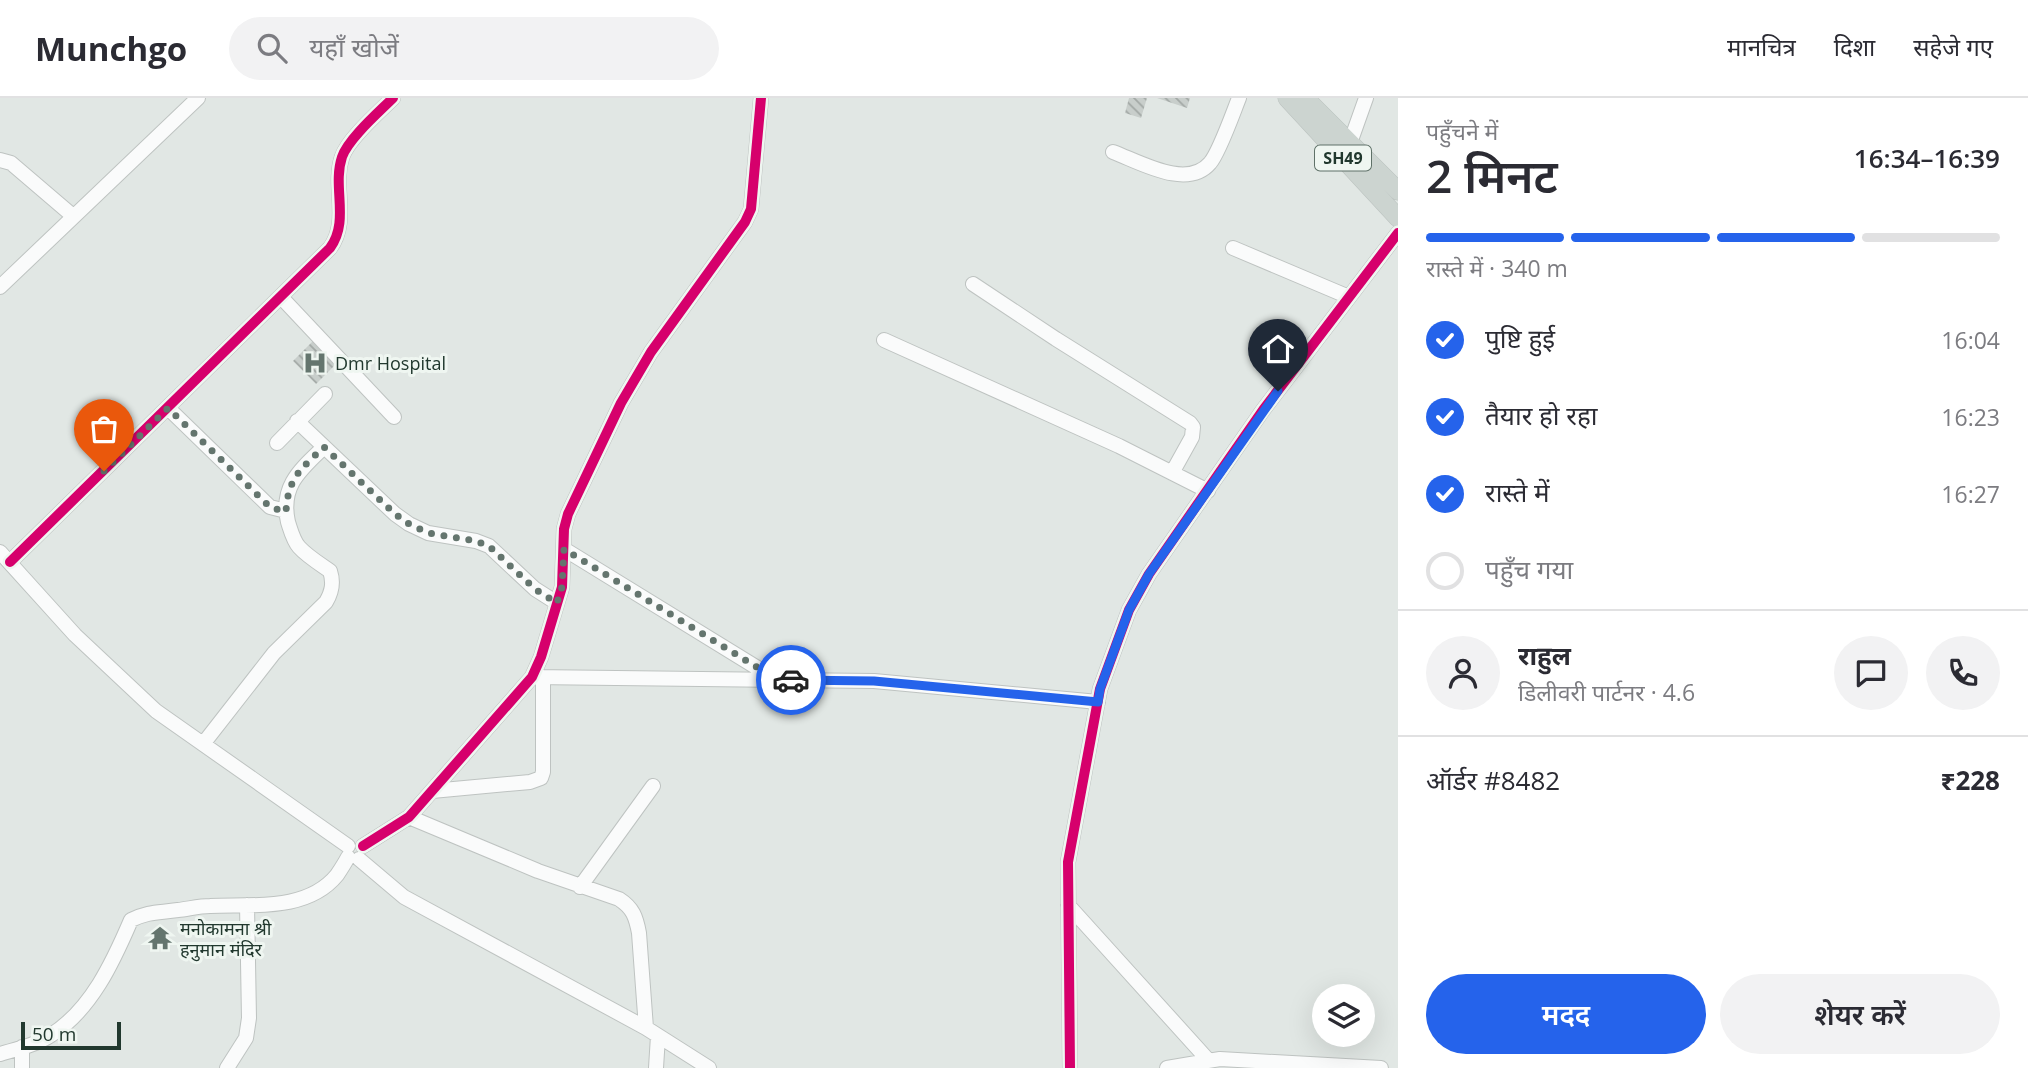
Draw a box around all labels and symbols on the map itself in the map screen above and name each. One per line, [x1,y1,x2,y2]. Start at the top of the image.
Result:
road number: SH49 [1315,146,1371,170]
pin [1248,319,1308,391]
hospital icon: Dmr Hospital [301,349,329,377]
place label: Dmr Hospital [335,351,446,375]
pin [74,399,134,471]
courier [756,645,826,715]
place label: मनोकामना श्री हनुमान मंदिर [180,916,272,962]
temple icon: मनोकामना श्री हनुमान मंदिर [146,924,174,952]
scale bar [21,1019,121,1051]

